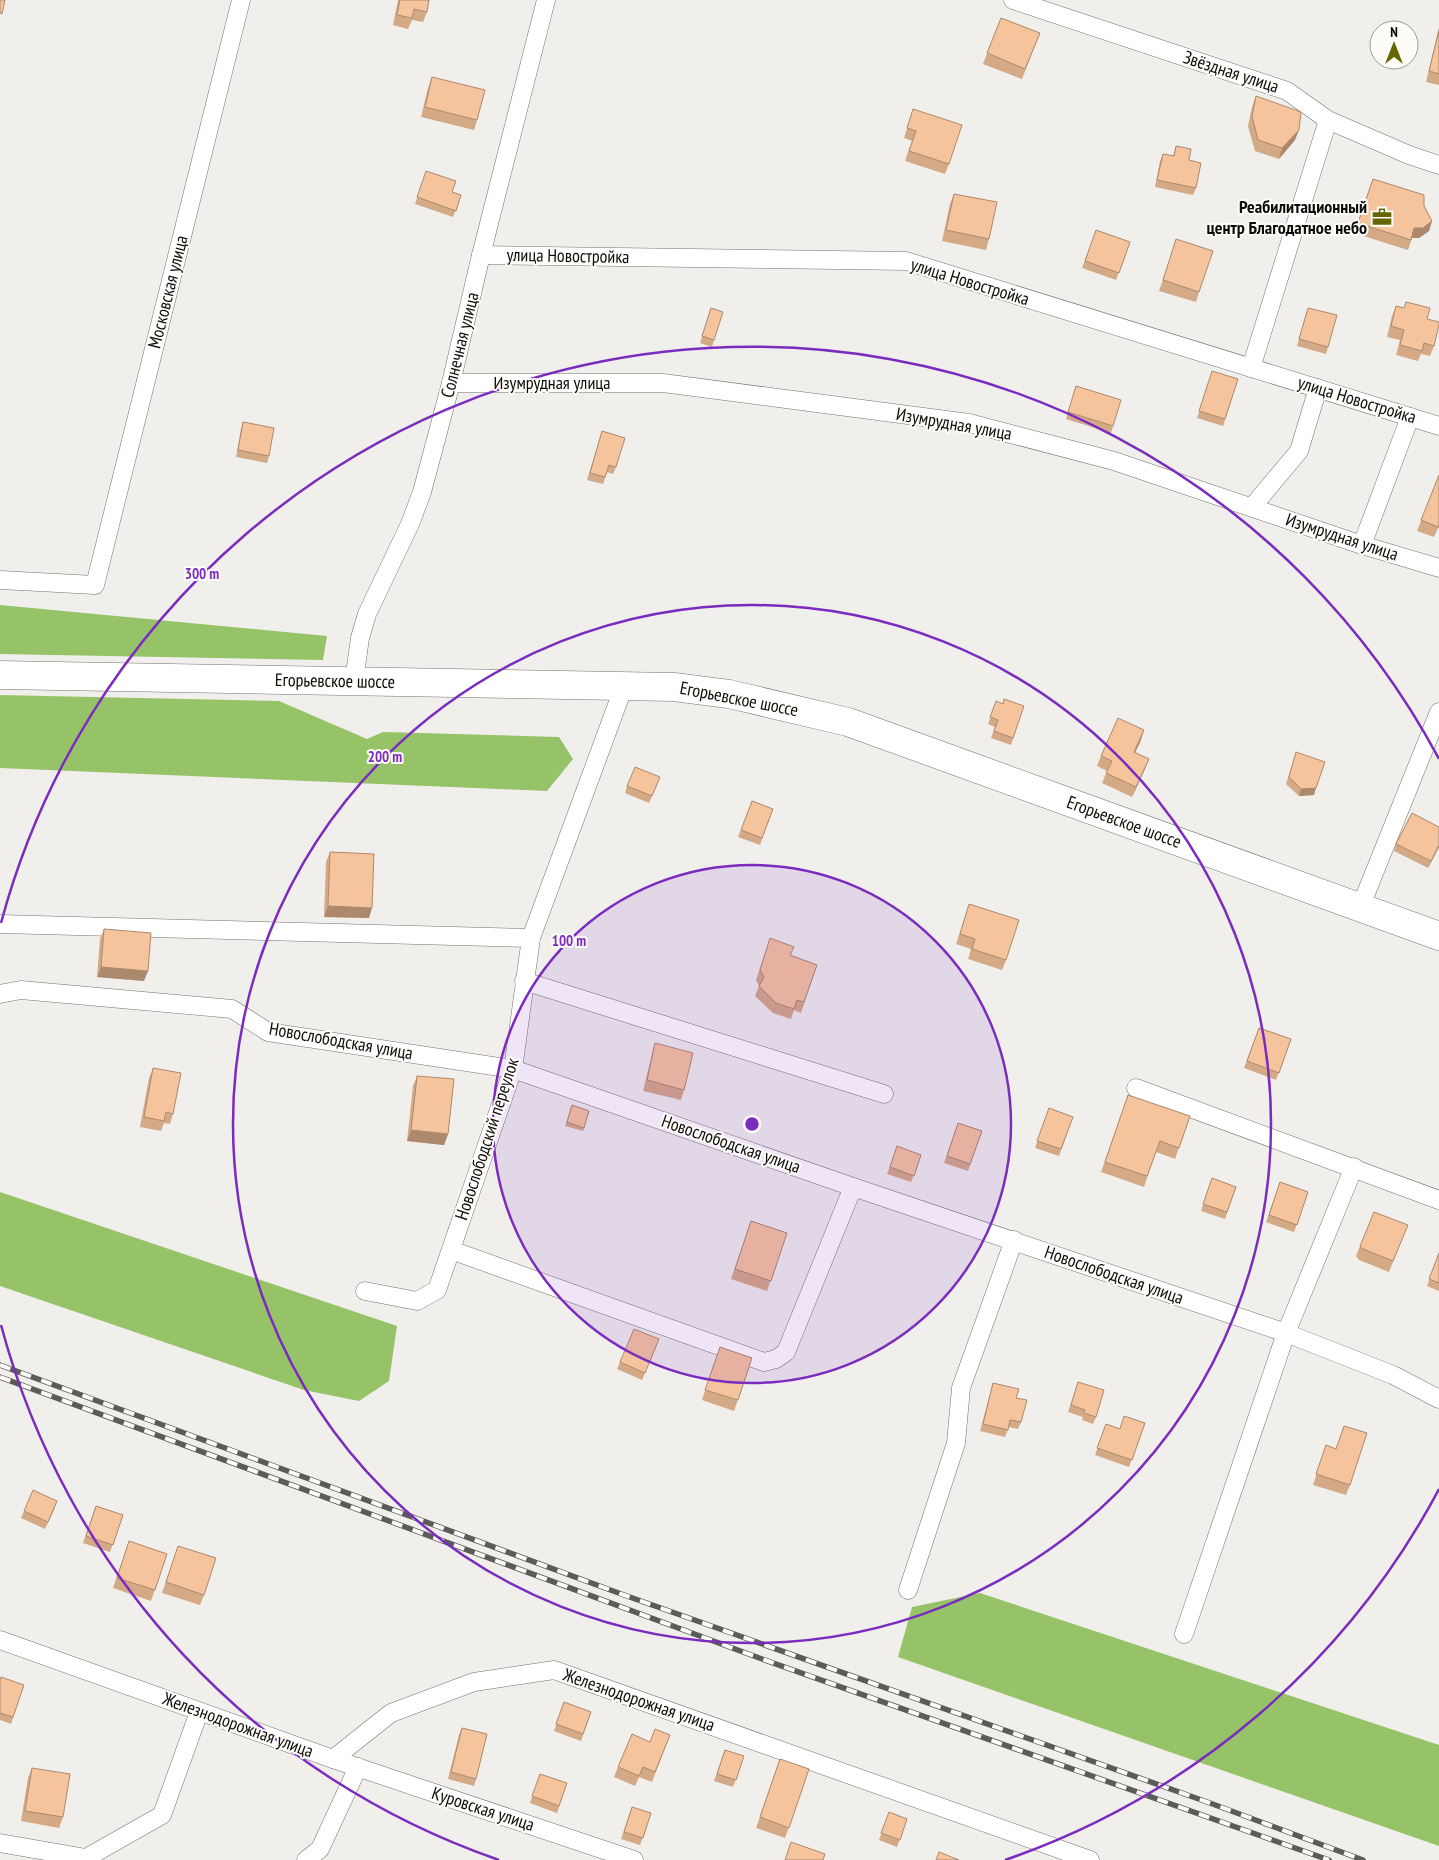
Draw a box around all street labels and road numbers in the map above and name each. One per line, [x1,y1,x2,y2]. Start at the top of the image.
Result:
street label: Звёздная улица [1180,45,1282,98]
street label: Московская улица [142,233,193,351]
street label: улица Новостройка [506,243,630,268]
street label: улица Новостройка [908,253,1032,310]
street label: Солнечная улица [435,290,484,400]
street label: Изумрудная улица [494,371,610,394]
street label: улица Новостройка [1295,371,1419,428]
street label: Изумрудная улица [894,402,1014,445]
street label: Изумрудная улица [1283,508,1401,566]
street label: Егорьевское шоссе [275,668,395,693]
street label: Егорьевское шоссе [678,676,800,721]
street label: Егорьевское шоссе [1064,790,1185,853]
street label: Новослободская улица [267,1017,415,1064]
street label: Новослободский переулок [449,1055,524,1223]
street label: Новослободская улица [659,1109,804,1178]
street label: Новослободская улица [1042,1240,1187,1309]
street label: Железнодорожная улица [559,1663,718,1736]
street label: Железнодорожная улица [159,1686,317,1762]
street label: Куровская улица [429,1781,537,1836]

